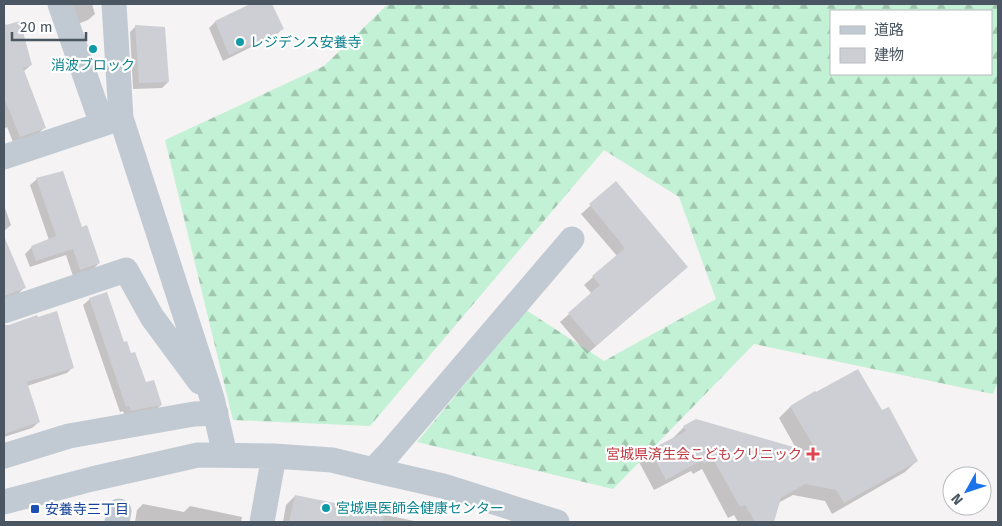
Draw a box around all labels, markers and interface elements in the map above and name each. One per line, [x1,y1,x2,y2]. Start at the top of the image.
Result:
scale bar [12,10,86,42]
legend [830,10,992,75]
text: 20 m [20,18,53,36]
text: 道路 [874,21,904,39]
place label: レジデンス安養寺 [250,34,362,51]
marker: レジデンス安養寺 [234,36,246,48]
marker: 消波ブロック [87,43,99,55]
text: 建物 [874,46,904,64]
place label: 消波ブロック [51,57,135,74]
place label: 宮城県済生会こどもクリニック [606,446,802,463]
marker: 宮城県済生会こどもクリニック [806,447,820,461]
north arrow [942,466,992,516]
text: N [948,490,967,508]
place label: 宮城県医師会健康センター [336,500,504,517]
place label: 安養寺三丁目 [45,501,129,518]
marker: 宮城県医師会健康センター [320,502,332,514]
marker: 安養寺三丁目 [29,503,41,515]

